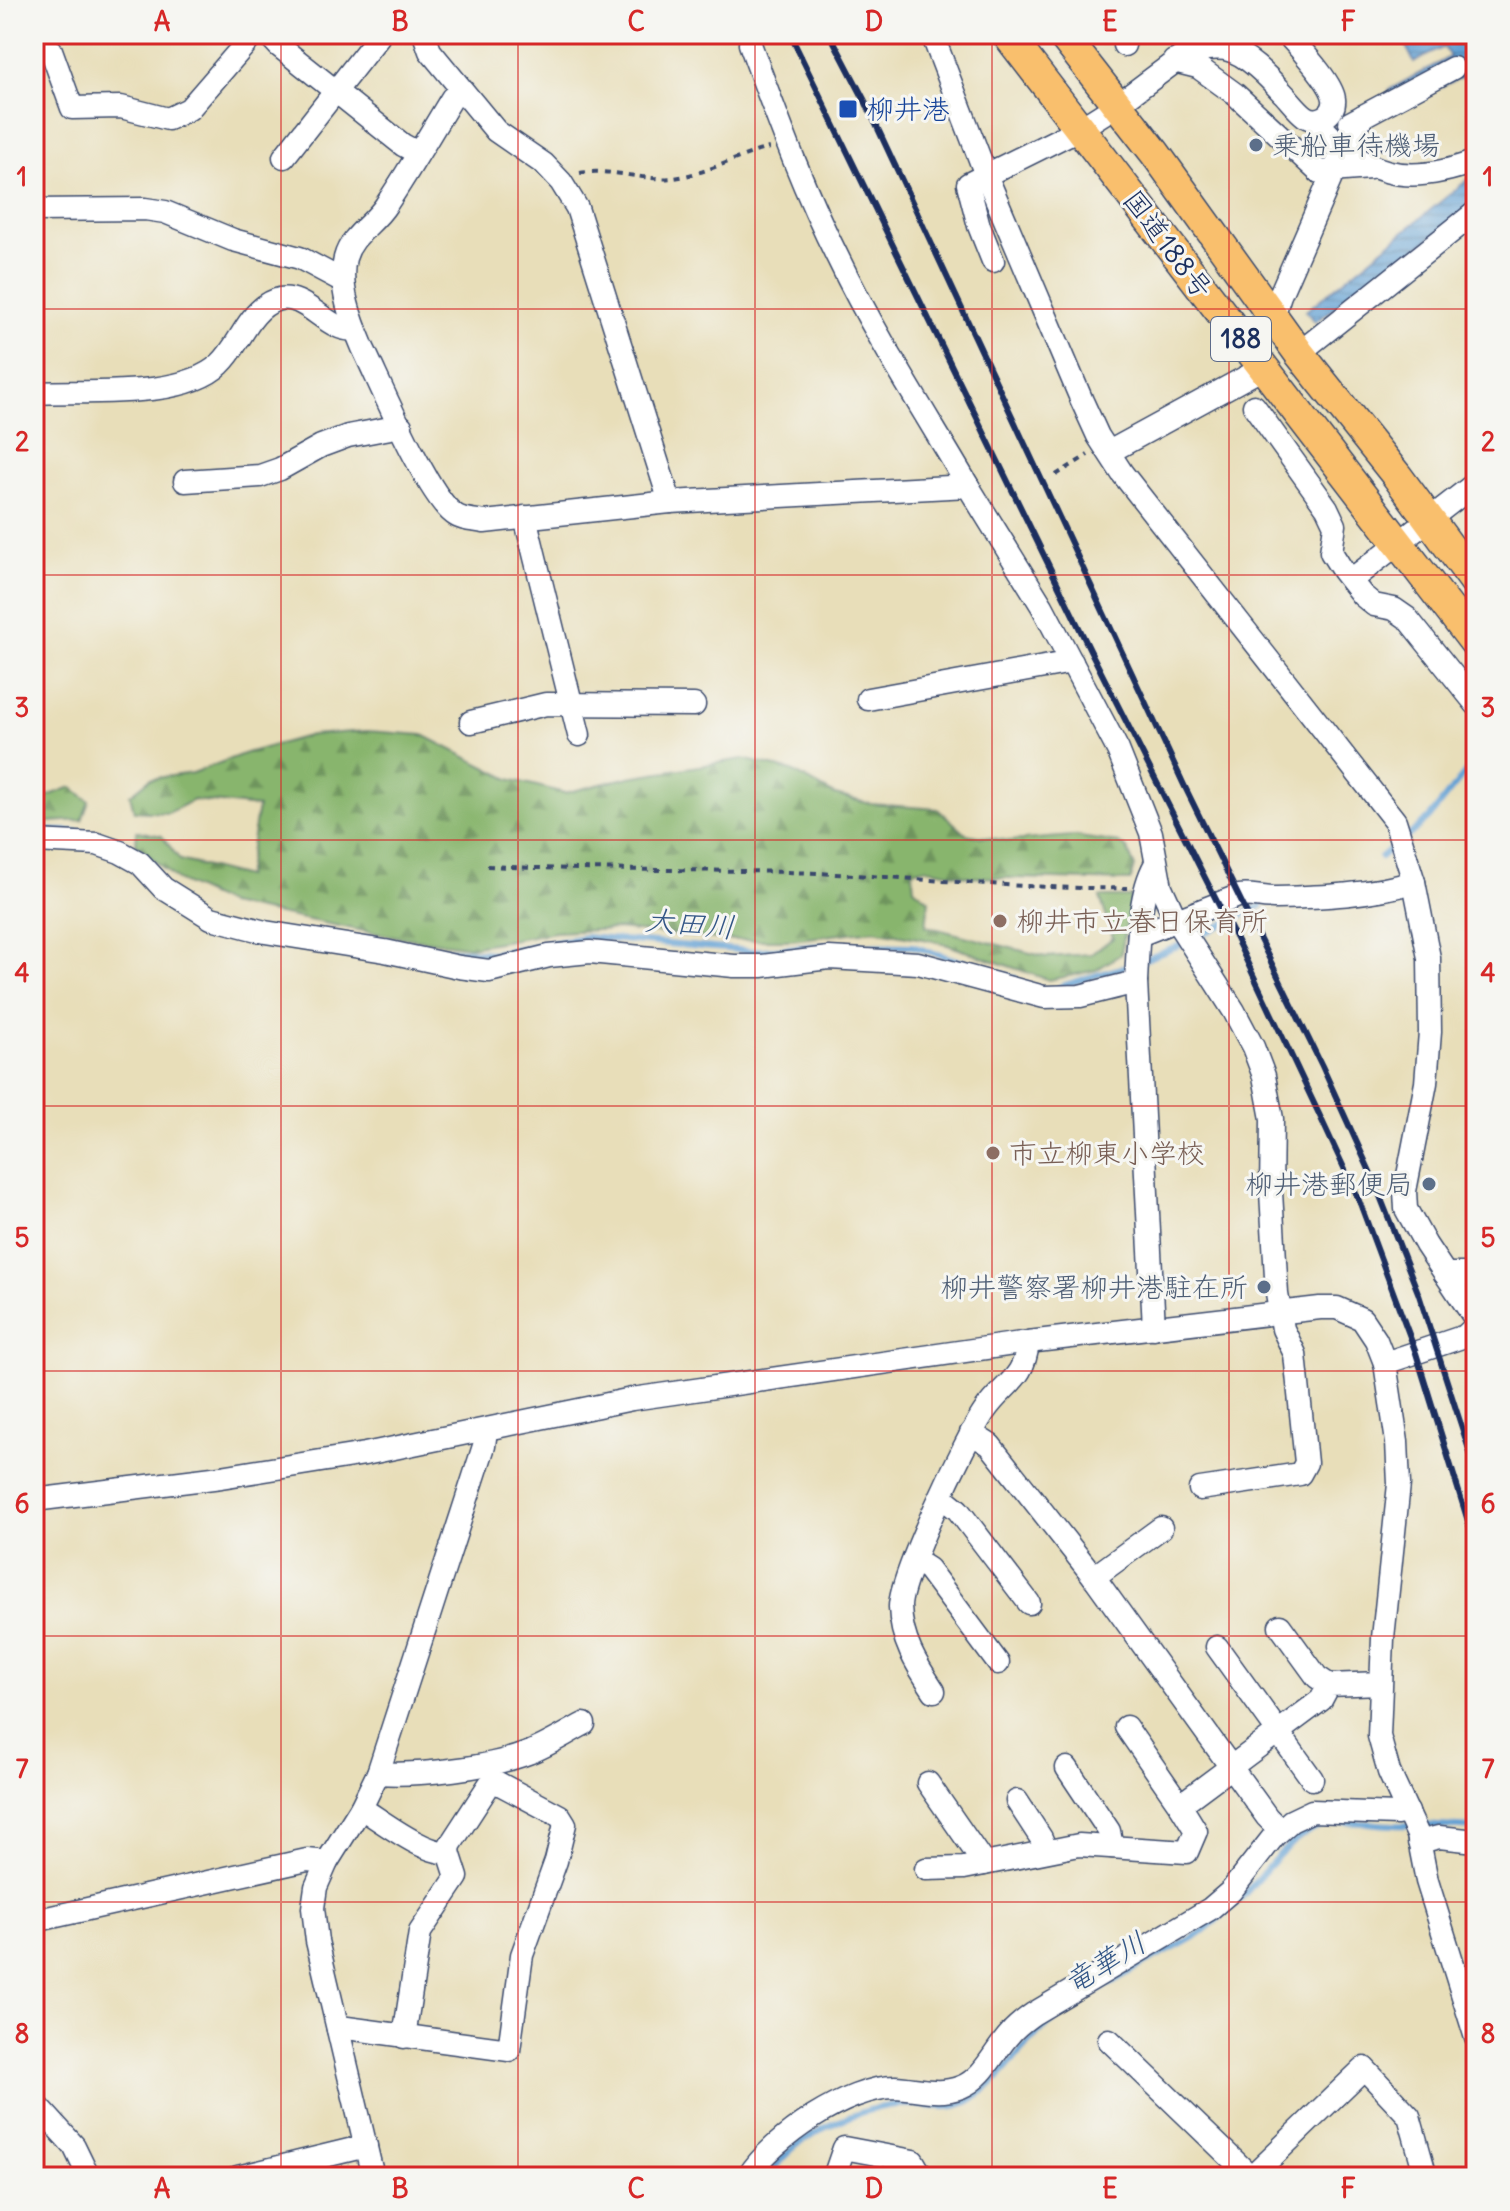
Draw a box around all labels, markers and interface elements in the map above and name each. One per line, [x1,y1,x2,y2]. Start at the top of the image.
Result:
text: A [154,5,171,38]
text: B [391,5,409,38]
text: C [627,5,645,38]
text: D [865,5,883,38]
text: E [1102,5,1118,38]
text: F [1341,5,1356,38]
place label: 柳井港 [866,91,950,127]
marker: 柳井港 [837,98,859,120]
place label: 乗船車待機場 [1272,127,1440,163]
marker: 乗船車待機場 [1247,136,1265,154]
text: 1 [17,160,27,193]
text: 1 [1483,160,1493,193]
street label: 国道188号 [1115,182,1221,306]
road number: 188 [1211,317,1271,361]
text: 2 [15,425,29,458]
text: 2 [1481,425,1495,458]
text: 3 [15,691,29,724]
text: 3 [1481,691,1495,724]
water label: 大田川 [644,900,737,946]
place label: 柳井市立春日保育所 [1016,903,1268,939]
marker: 柳井市立春日保育所 [991,912,1009,930]
text: 4 [14,956,30,989]
text: 4 [1480,956,1496,989]
place label: 市立柳東小学校 [1009,1135,1205,1171]
marker: 市立柳東小学校 [984,1144,1002,1162]
place label: 柳井港郵便局 [1245,1166,1413,1202]
marker: 柳井港郵便局 [1420,1175,1438,1193]
text: 5 [15,1221,30,1254]
text: 5 [1481,1221,1496,1254]
place label: 柳井警察署柳井港駐在所 [940,1269,1248,1305]
marker: 柳井警察署柳井港駐在所 [1255,1278,1273,1296]
text: 6 [14,1487,30,1520]
text: 6 [1480,1487,1496,1520]
text: 7 [16,1752,29,1785]
text: 7 [1482,1752,1495,1785]
water label: 竜華川 [1056,1923,1153,2002]
text: 8 [15,2017,29,2050]
text: 8 [1481,2017,1495,2050]
text: A [154,2172,171,2205]
text: B [391,2172,409,2205]
text: C [627,2172,645,2205]
text: D [865,2172,883,2205]
text: E [1102,2172,1118,2205]
text: F [1341,2172,1356,2205]

